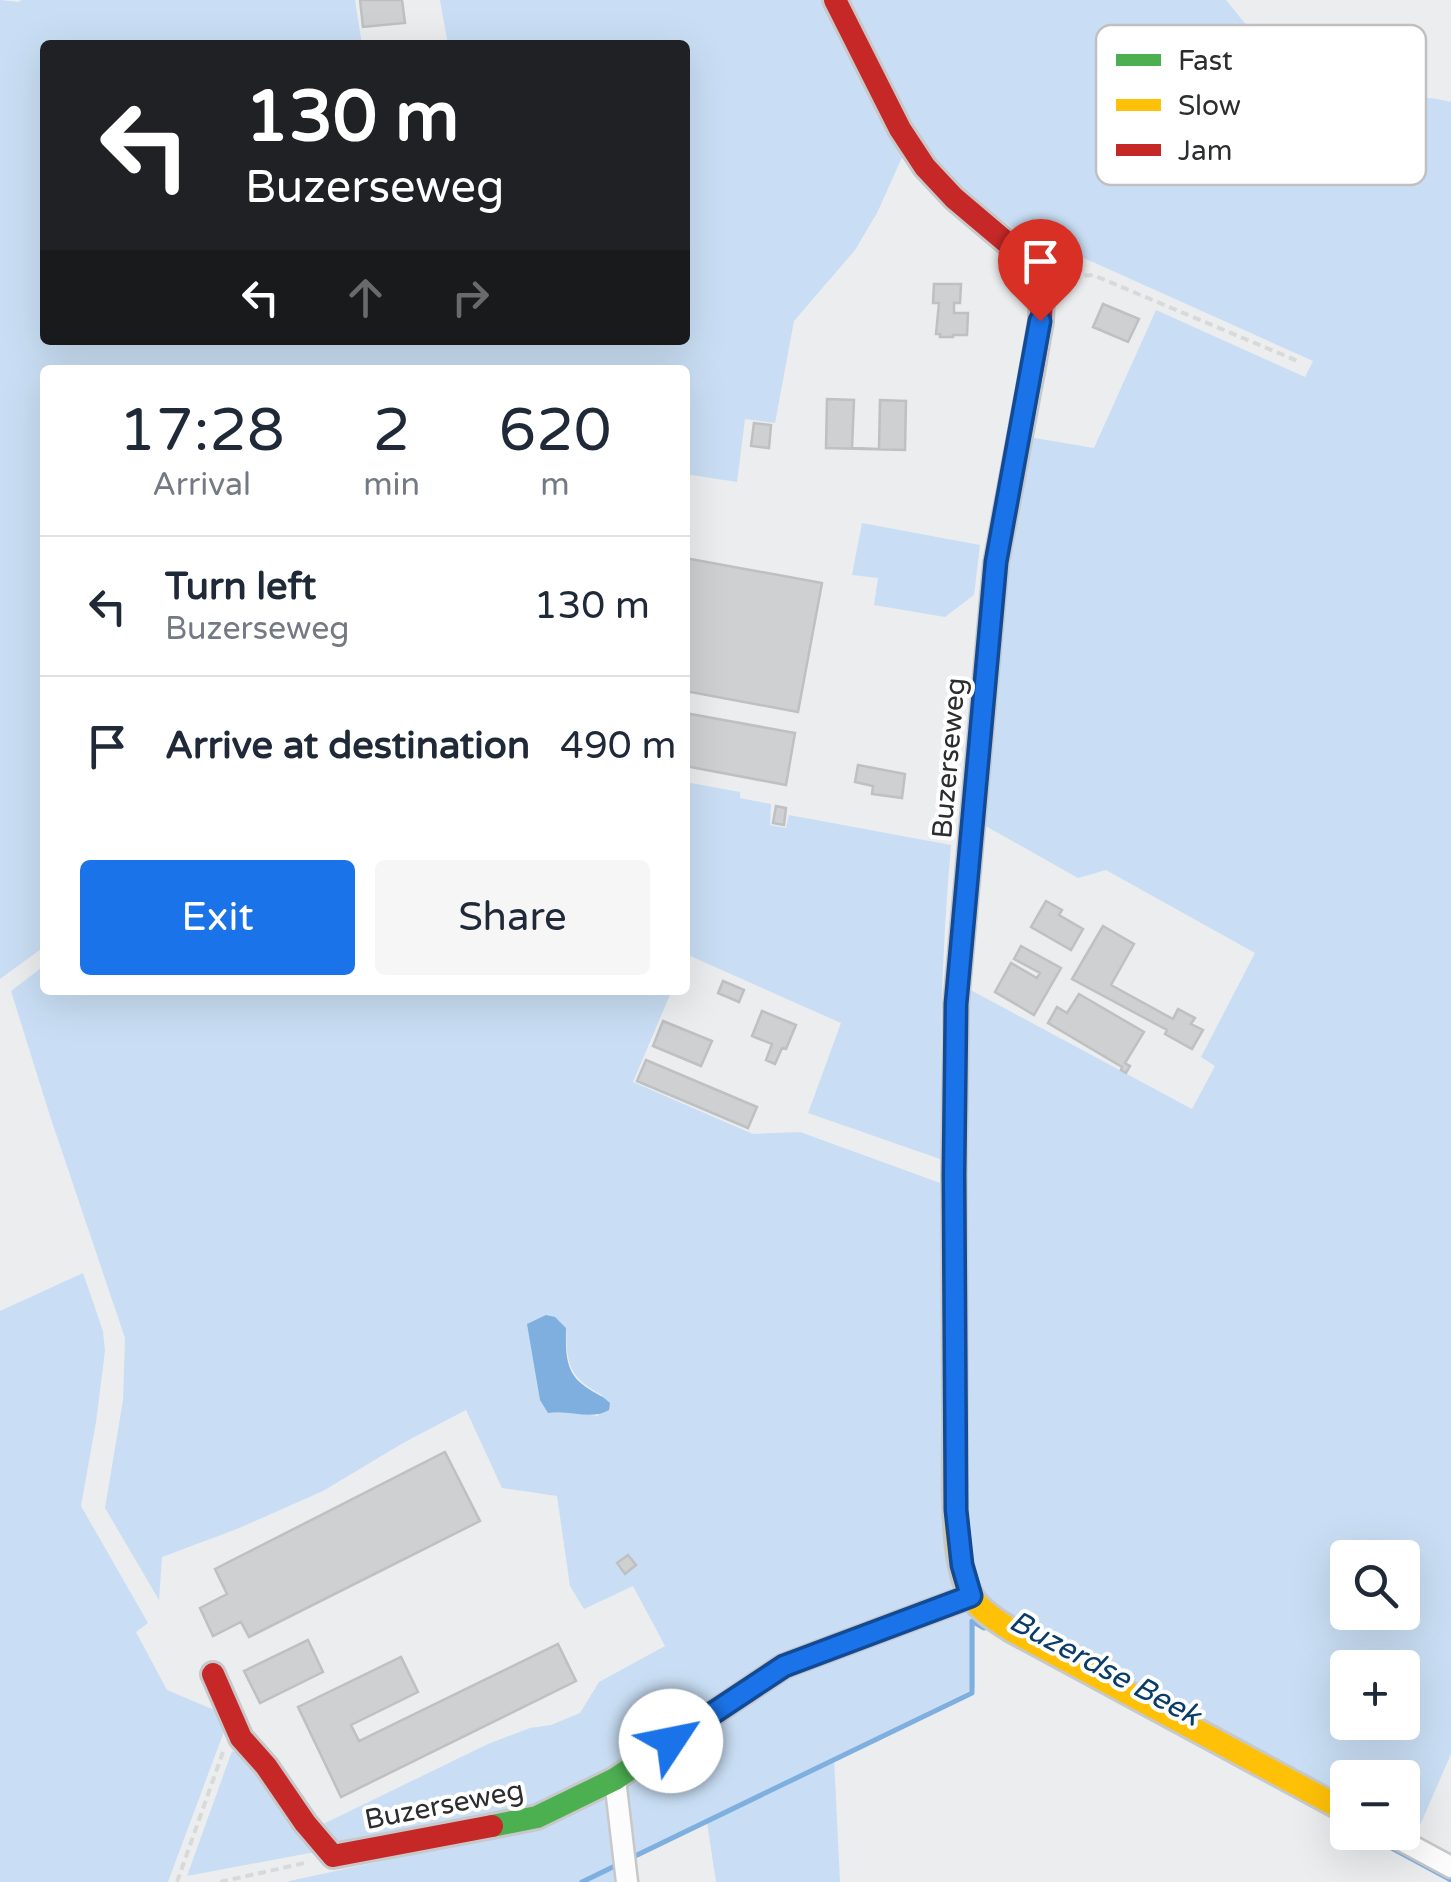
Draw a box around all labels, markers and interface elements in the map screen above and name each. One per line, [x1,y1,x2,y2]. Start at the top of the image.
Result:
legend [1096,25,1426,185]
text: Fast [1178,44,1233,78]
text: 130 m [245,76,459,160]
icon: left [80,80,210,210]
text: Slow [1178,89,1241,123]
text: Jam [1178,134,1233,168]
text: Buzerseweg [245,161,504,215]
pin [998,219,1083,322]
icon: arrive [1013,234,1068,289]
icon: left [233,270,288,325]
icon: ahead [338,270,393,325]
icon: right [443,270,498,325]
text: 17:28 [118,395,285,467]
text: 2 [373,395,410,467]
text: 620 [498,395,612,467]
text: Arrival [152,466,251,504]
text: min [363,466,420,504]
text: m [540,466,570,504]
text: Turn left [165,564,316,610]
icon: left [80,579,135,634]
text: 130 m [534,583,650,629]
text: Buzerseweg [165,610,349,648]
street label: Buzerseweg [925,676,973,840]
icon: arrive [80,719,135,774]
text: Arrive at destination [165,723,530,769]
text: 490 m [560,723,676,769]
button: Exit [80,860,355,975]
button: Share [375,860,650,975]
map controls [1330,1540,1420,1850]
button: search [1330,1540,1420,1630]
water label: Buzerdse Beek [1003,1603,1209,1736]
button: + [1330,1650,1420,1740]
position arrow [619,1689,723,1793]
button: − [1330,1760,1420,1850]
street label: Buzerseweg [362,1773,527,1837]

